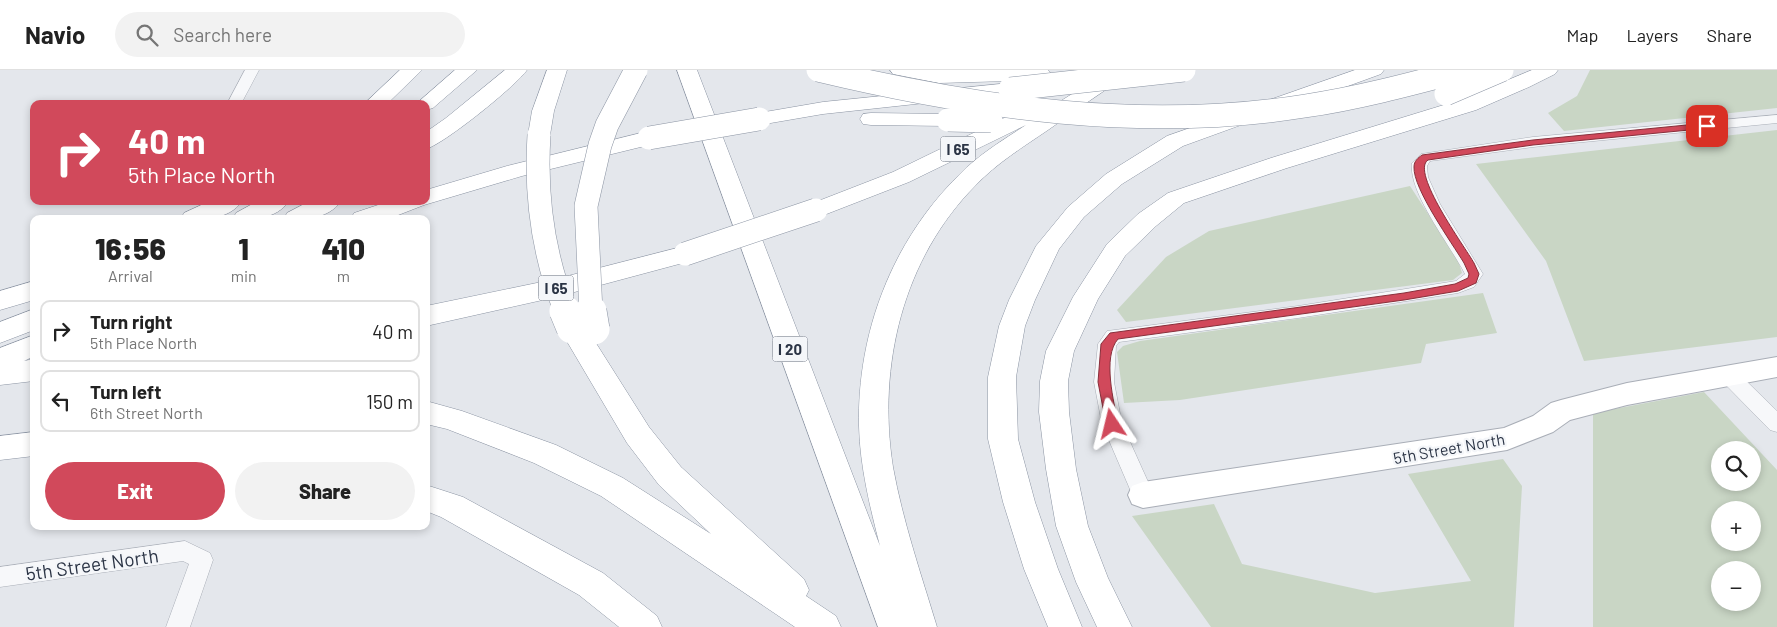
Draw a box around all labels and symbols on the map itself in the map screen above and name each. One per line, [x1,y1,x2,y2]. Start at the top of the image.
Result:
pin [1686,105,1728,147]
road number: I 65 [940,136,976,162]
road number: I 65 [538,276,574,300]
road number: I 20 [772,336,808,362]
position arrow [1085,397,1137,449]
street label: 5th Street North [1392,429,1506,467]
street label: 5th Street North [24,543,160,585]

